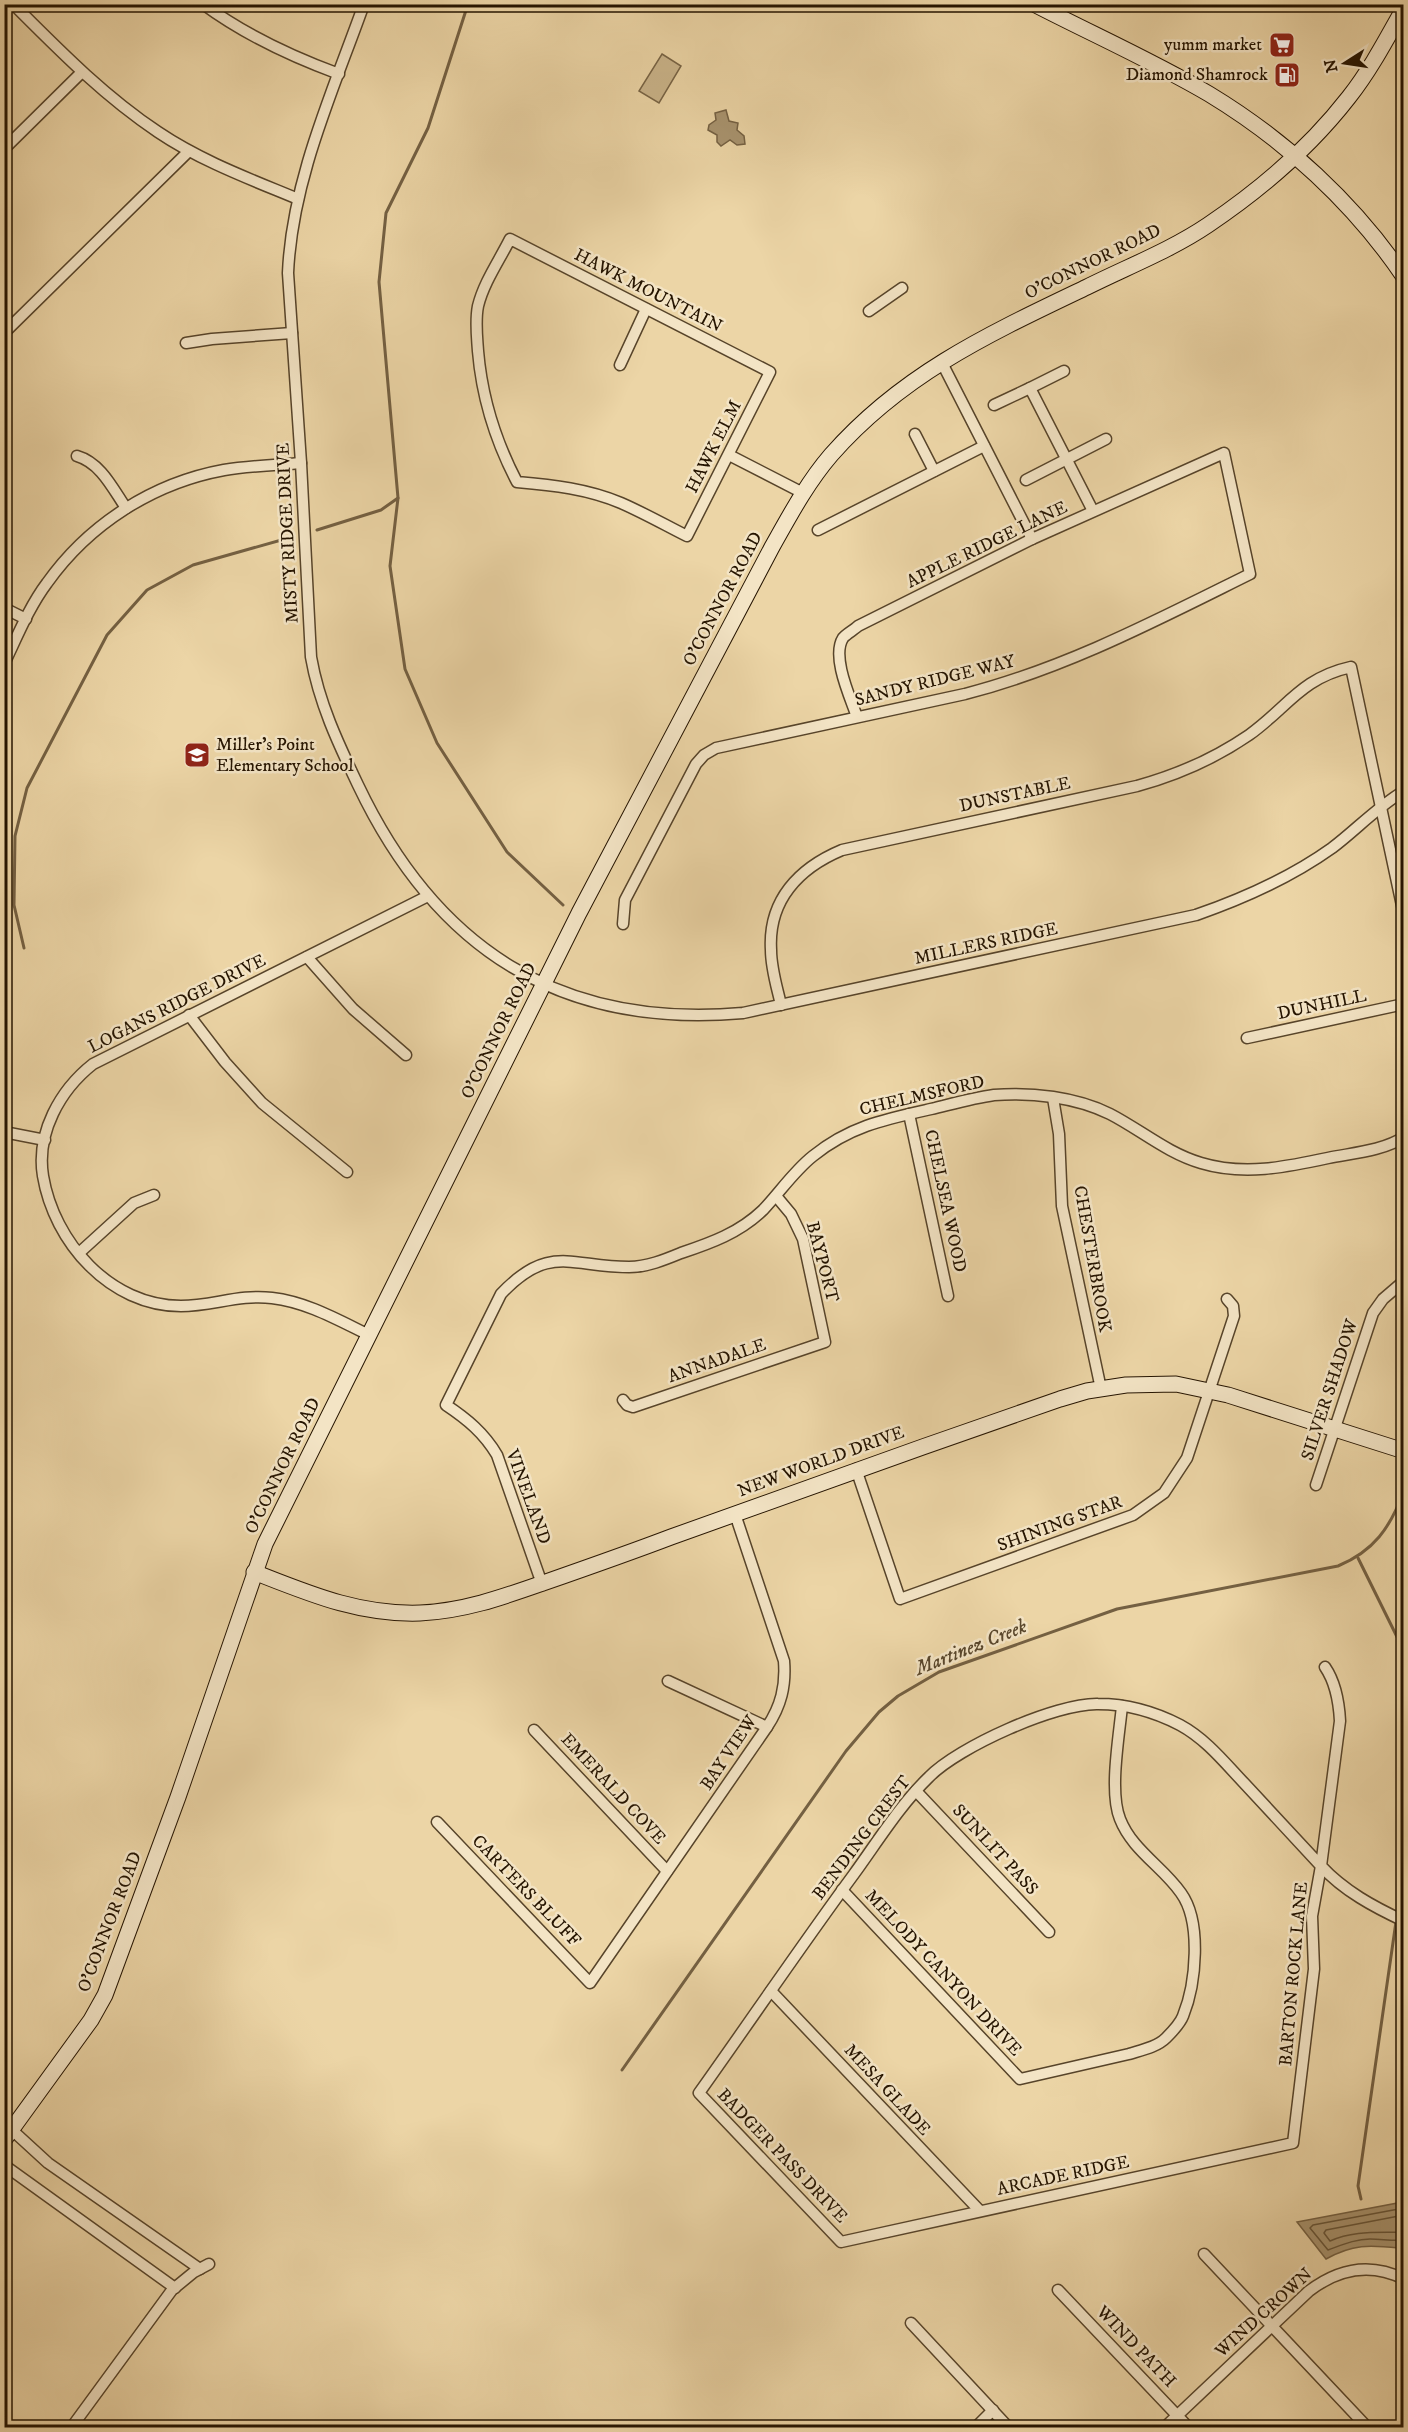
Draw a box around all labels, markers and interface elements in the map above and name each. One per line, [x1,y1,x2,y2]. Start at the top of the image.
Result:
supermarket icon: yumm market [1267,30,1297,60]
north arrow [1315,33,1375,93]
place label: yumm market [1164,34,1262,56]
text: N [1320,57,1342,74]
fuel station icon: Diamond Shamrock [1272,60,1302,90]
place label: Diamond Shamrock [1126,64,1268,86]
street label: O'CONNOR ROAD [1021,219,1165,305]
street label: HAWK MOUNTAIN [570,244,726,338]
street label: HAWK ELM [681,397,747,497]
street label: MISTY RIDGE DRIVE [272,442,304,624]
street label: APPLE RIDGE LANE [903,496,1071,594]
street label: O'CONNOR ROAD [678,528,768,670]
street label: SANDY RIDGE WAY [853,650,1018,712]
place label: Miller's Point Elementary School [216,734,354,777]
school or university icon: Miller's Point Elementary School [182,740,212,770]
street label: DUNSTABLE [957,772,1073,818]
street label: MILLERS RIDGE [912,918,1060,970]
street label: LOGANS RIDGE DRIVE [84,949,270,1058]
street label: O'CONNOR ROAD [456,959,542,1103]
street label: DUNHILL [1275,985,1369,1025]
street label: CHELMSFORD [857,1071,987,1121]
street label: CHELSEA WOOD [919,1128,971,1274]
street label: CHESTERBROOK [1068,1184,1116,1334]
street label: BAYPORT [801,1219,843,1305]
street label: SILVER SHADOW [1297,1316,1363,1463]
street label: ANNADALE [665,1334,769,1388]
street label: O'CONNOR ROAD [240,1394,326,1538]
street label: NEW WORLD DRIVE [735,1422,908,1502]
street label: VINELAND [500,1446,555,1547]
street label: SHINING STAR [995,1491,1125,1557]
water label: Martinez Creek [910,1614,1031,1683]
street label: BAY VIEW [696,1711,762,1795]
street label: EMERALD COVE [556,1729,670,1849]
street label: BENDING CREST [808,1771,916,1905]
street label: SUNLIT PASS [947,1800,1043,1900]
street label: CARTERS BLUFF [467,1830,585,1952]
street label: O'CONNOR ROAD [73,1849,147,1995]
street label: BARTON ROCK LANE [1275,1881,1313,2067]
street label: MELODY CANYON DRIVE [860,1885,1026,2061]
street label: MESA GLADE [839,2040,935,2141]
street label: BADGER PASS DRIVE [712,2084,852,2228]
street label: ARCADE RIDGE [995,2151,1131,2201]
street label: WIND CROWN [1210,2263,1317,2363]
street label: WIND PATH [1091,2301,1181,2393]

